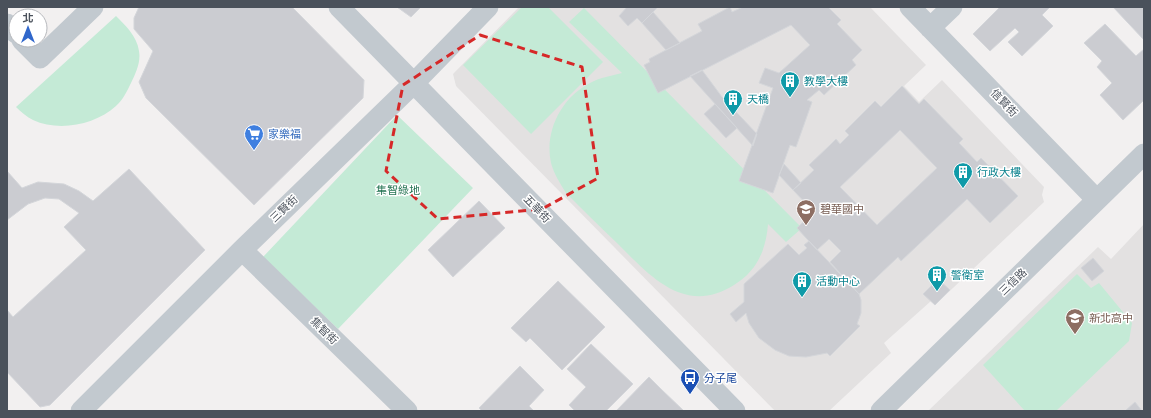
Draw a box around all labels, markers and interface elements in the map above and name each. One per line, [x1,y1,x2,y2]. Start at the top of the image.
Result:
north arrow [8,8,48,48]
text: 北 [23,12,34,25]
building icon: 教學大樓 [779,70,801,98]
place label: 教學大樓 [804,75,848,88]
street label: 信賢街 [988,87,1020,119]
building icon: 天橋 [722,88,744,116]
place label: 天橋 [747,93,769,106]
supermarket icon: 家樂福 [243,123,265,151]
place label: 家樂福 [268,128,301,141]
building icon: 行政大樓 [952,161,974,189]
place label: 行政大樓 [977,166,1021,179]
park label: 集智綠地 [376,184,420,197]
street label: 三賢街 [268,193,300,225]
street label: 五華街 [521,193,553,225]
school or university icon: 碧華國中 [795,198,817,226]
place label: 碧華國中 [820,203,864,216]
building icon: 警衛室 [926,264,948,292]
street label: 三信路 [997,266,1029,298]
place label: 警衛室 [951,269,984,282]
building icon: 活動中心 [791,270,813,298]
place label: 活動中心 [816,275,860,288]
school or university icon: 新北高中 [1064,307,1086,335]
place label: 新北高中 [1089,312,1133,325]
street label: 集智街 [308,315,340,347]
bus stop icon: 分子尾 [679,367,701,395]
place label: 分子尾 [704,372,737,385]

